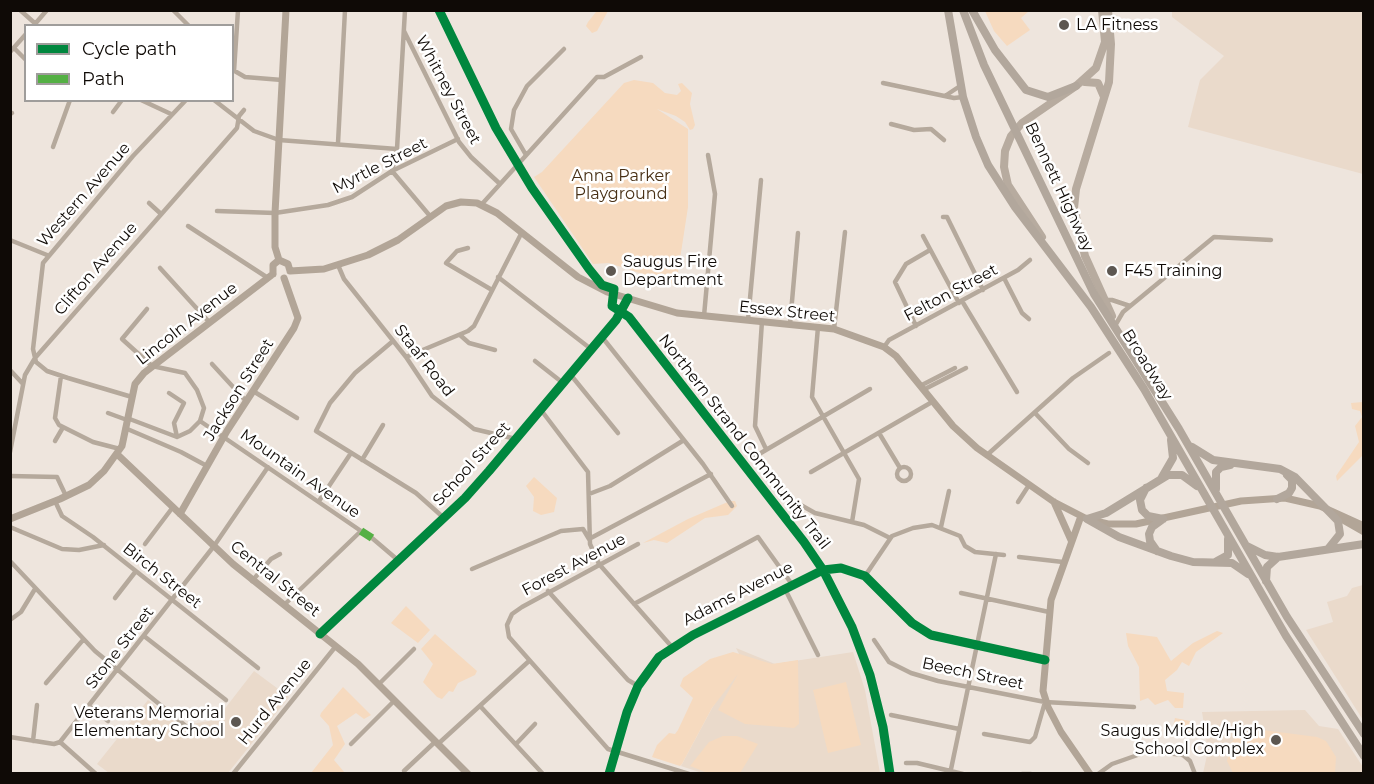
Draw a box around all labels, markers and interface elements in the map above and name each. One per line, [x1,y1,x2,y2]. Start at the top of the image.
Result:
place label: LA Fitness [1076,15,1158,35]
marker: LA Fitness [1057,18,1071,32]
legend [24,24,234,102]
street label: Whitney Street [411,32,485,148]
text: Cycle path [82,38,177,60]
text: Path [82,68,125,90]
street label: Bennett Highway [1021,119,1097,255]
street label: Myrtle Street [329,134,431,198]
street label: Western Avenue [33,139,135,251]
park label: Anna Parker Playground [571,166,671,204]
street label: Clifton Avenue [50,219,142,319]
place label: Saugus Fire Department [623,252,723,290]
street label: Felton Street [901,260,1001,326]
place label: F45 Training [1124,261,1222,281]
marker: Saugus Fire Department [604,264,618,278]
marker: F45 Training [1105,264,1119,278]
street label: Lincoln Avenue [133,279,241,369]
street label: Essex Street [738,297,836,327]
street label: Staaf Road [390,321,458,401]
street label: Broadway [1118,326,1176,404]
street label: Northern Strand Community Trail [654,331,834,553]
street label: Jackson Street [200,335,278,445]
street label: School Street [429,418,515,510]
street label: Mountain Avenue [236,425,364,523]
street label: Forest Avenue [519,530,629,600]
street label: Central Street [226,537,324,621]
street label: Birch Street [119,539,205,613]
street label: Adams Avenue [680,558,796,630]
street label: Stone Street [82,603,158,693]
street label: Beech Street [920,654,1026,694]
street label: Hurd Avenue [234,655,316,749]
place label: Veterans Memorial Elementary School [73,703,224,741]
marker: Veterans Memorial Elementary School [229,715,243,729]
place label: Saugus Middle/High School Complex [1101,721,1264,759]
marker: Saugus Middle/High School Complex [1269,733,1283,747]

